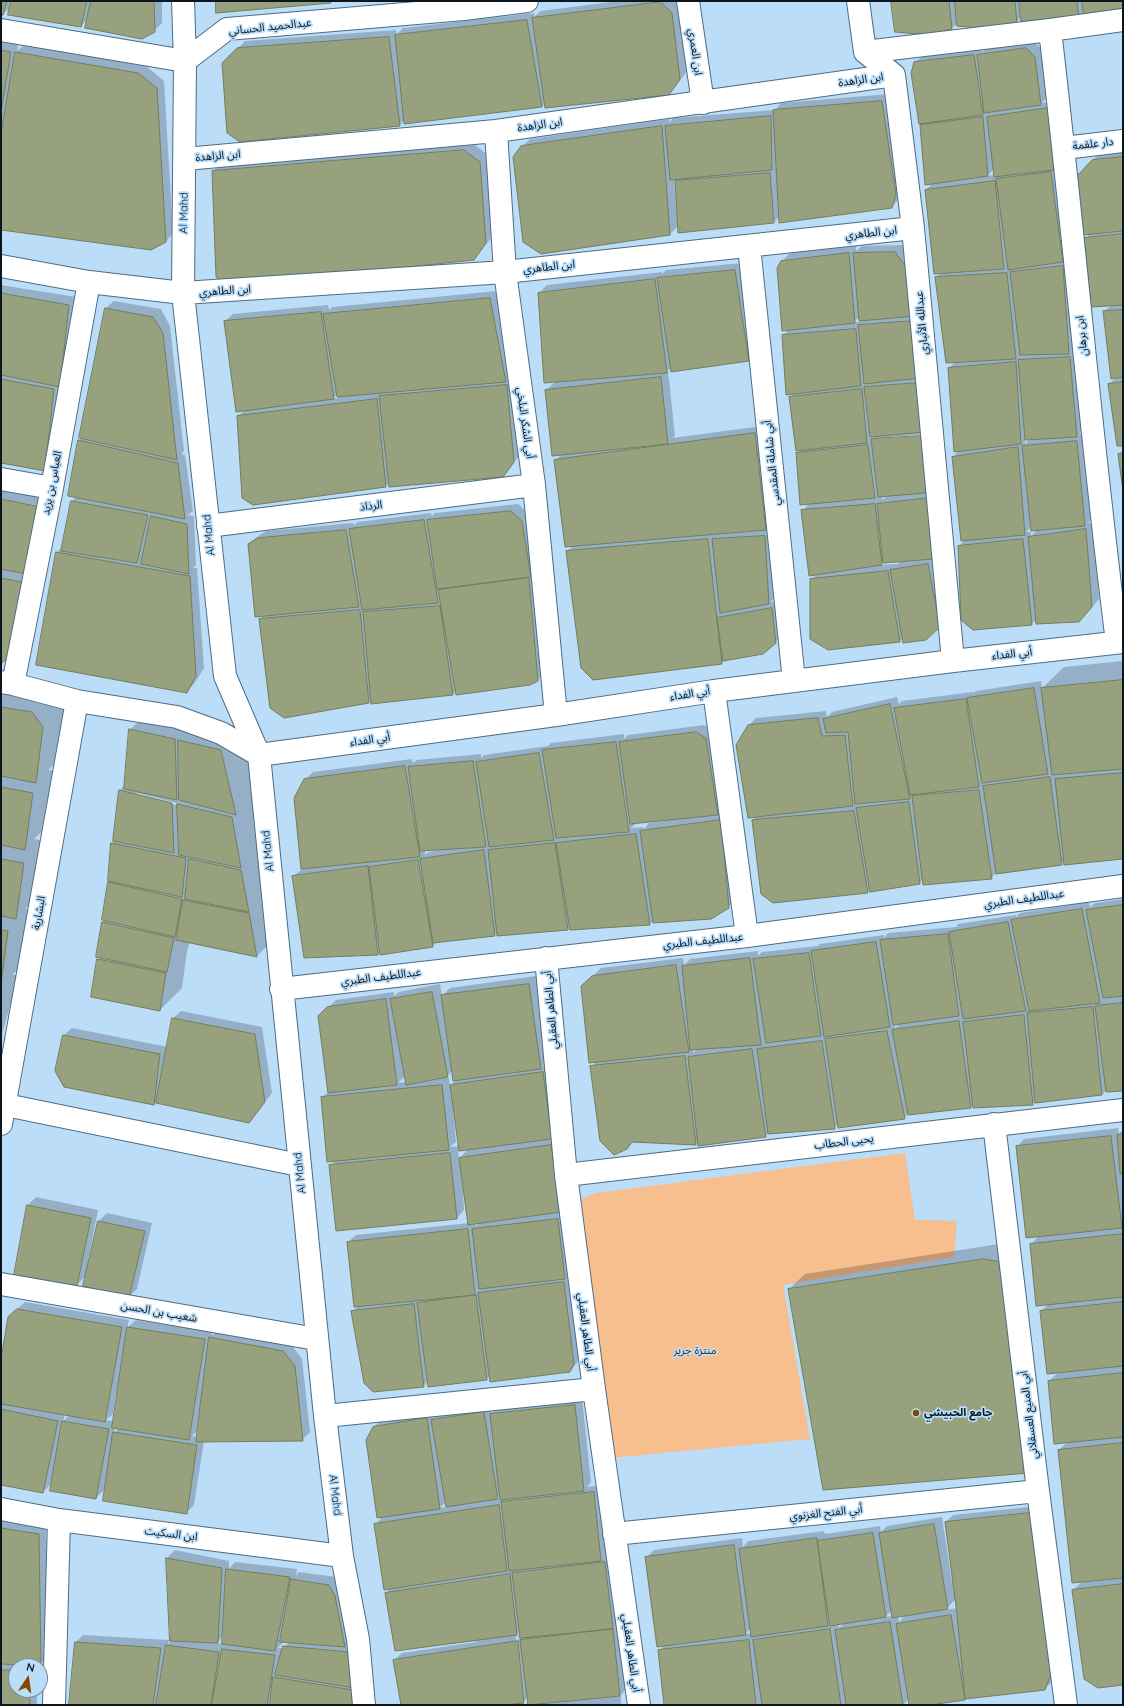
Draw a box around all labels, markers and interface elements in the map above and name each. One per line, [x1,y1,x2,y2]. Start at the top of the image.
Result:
street label: عبدالحميد الحساني [228,16,312,38]
street label: ابن العمري [685,28,705,76]
street label: ابن الزاهدة [838,70,884,90]
street label: ابن الزاهدة [517,115,563,135]
street label: دار علقمة [1072,135,1114,153]
street label: ابن الزاهدة [195,147,241,165]
street label: Al Mahd [177,192,191,234]
street label: ابن الطاهري [844,224,898,242]
street label: ابن الطاهري [522,258,576,276]
street label: ابن الطاهري [199,283,251,299]
street label: عبدالله الأنباري [913,291,931,355]
street label: ابن برهان [1073,315,1091,357]
street label: أبي الشكر البلخي [513,386,537,460]
street label: أبي شاملة المقدسي [761,420,783,506]
street label: العباس بن يزيد [39,450,65,516]
street label: الرذاذ [359,498,383,514]
street label: Al Mahd [200,514,218,556]
street label: أبي الفداء [991,645,1033,663]
street label: أبي الفداء [669,684,711,704]
street label: أبي الفداء [349,731,391,749]
street label: Al Mahd [259,830,277,872]
street label: عبداللطيف الطبري [983,887,1065,911]
street label: البشارية [30,895,48,931]
street label: عبداللطيف الطبري [662,930,744,952]
street label: عبداللطيف الطبري [340,966,422,988]
street label: أبي الطاهر العقيلي [541,970,561,1050]
street label: يحيى الحطاب [813,1132,875,1152]
street label: Al Mahd [291,1152,309,1194]
street label: أبي الطاهر العقيلي [575,1292,597,1372]
street label: شعيب بن الحسن [120,1299,198,1325]
park label: منتزة جرير [673,1344,717,1358]
street label: أبي المنيع العسقلاني [1017,1370,1041,1460]
place label: جامع الحبيشي [924,1406,992,1420]
marker: جامع الحبيشي [911,1408,921,1418]
street label: Al Mahd [326,1474,344,1516]
street label: أبي الفتح الغزنوي [789,1503,863,1523]
street label: ابن السكيت [144,1524,198,1544]
street label: أبي الطاهر العقيلي [619,1613,643,1693]
north arrow [8,1658,48,1698]
text: N [25,1660,36,1675]

